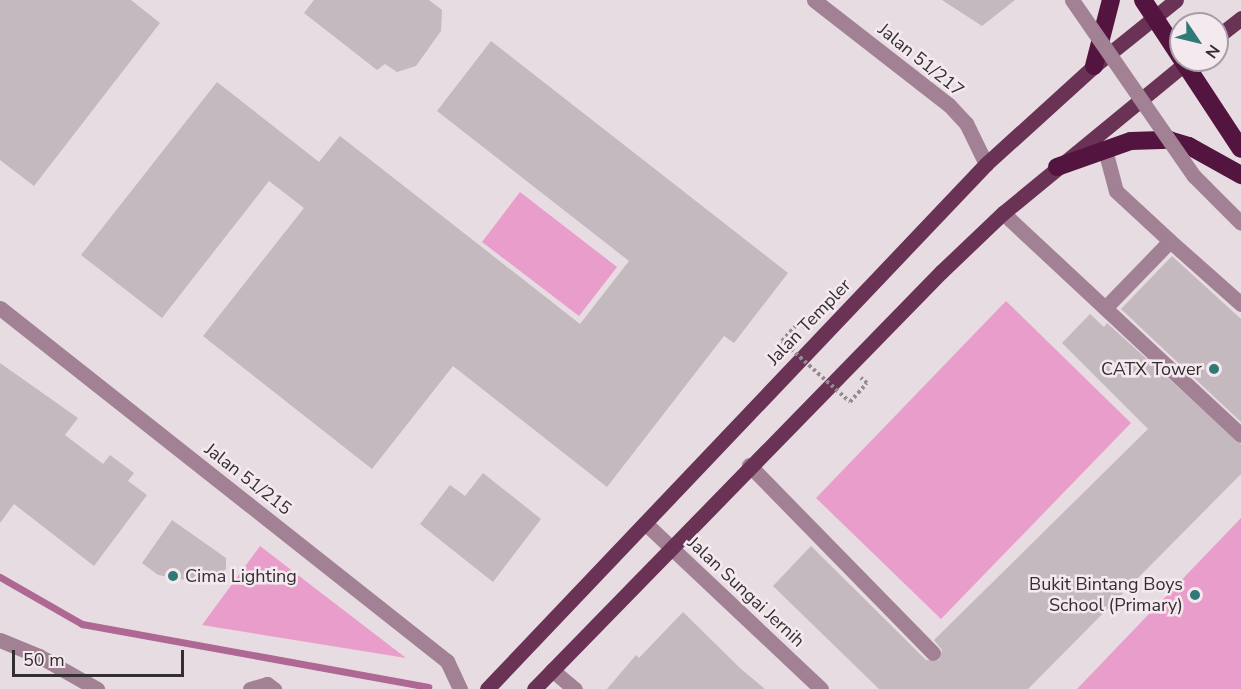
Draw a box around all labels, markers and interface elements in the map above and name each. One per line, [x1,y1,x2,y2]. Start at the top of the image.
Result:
north arrow [1169,12,1229,72]
street label: Jalan 51/217 [874,19,968,101]
text: N [1200,40,1225,62]
street label: Jalan Templer [763,274,855,370]
place label: CATX Tower [1101,358,1202,380]
marker: CATX Tower [1207,362,1221,376]
street label: Jalan 51/215 [200,438,296,520]
street label: Jalan Sungai Jernih [683,532,809,652]
place label: Cima Lighting [185,565,297,587]
marker: Cima Lighting [166,569,180,583]
place label: Bukit Bintang Boys School (Primary) [1029,574,1183,616]
marker: Bukit Bintang Boys School (Primary) [1188,588,1202,602]
scale bar [15,638,188,676]
text: 50 m [23,648,65,672]

